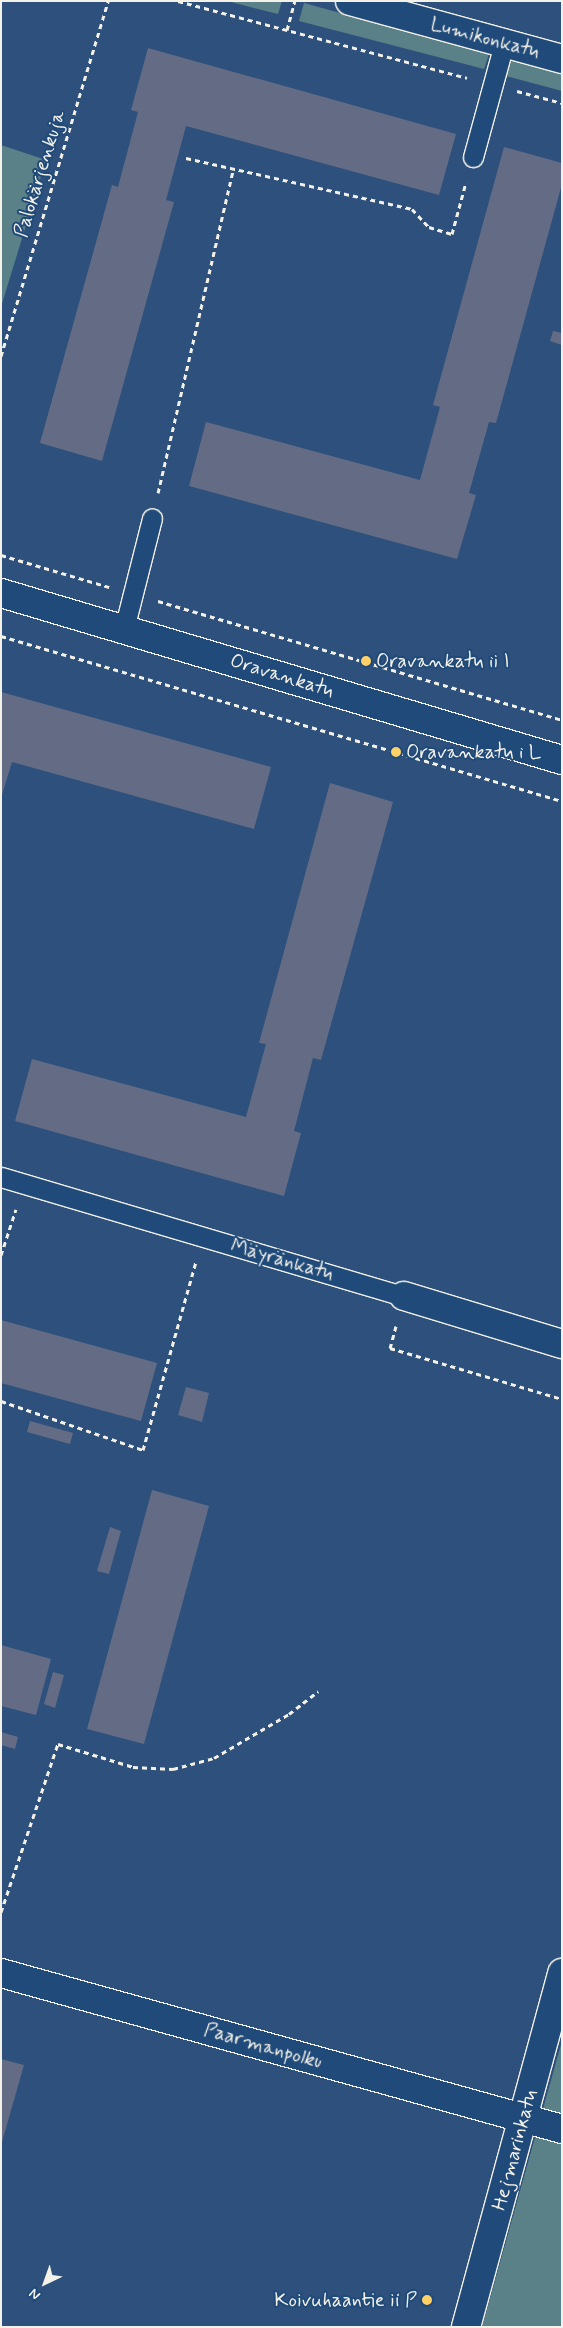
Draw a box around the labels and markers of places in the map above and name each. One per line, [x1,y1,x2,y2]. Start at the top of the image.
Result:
place label: Oravankatu ii I [376,649,514,673]
marker: Oravankatu ii I [360,655,372,667]
place label: Oravankatu i L [406,740,541,764]
marker: Oravankatu i L [390,746,402,758]
place label: Koivuhaantie ii P [275,2288,417,2312]
marker: Koivuhaantie ii P [421,2294,433,2306]

